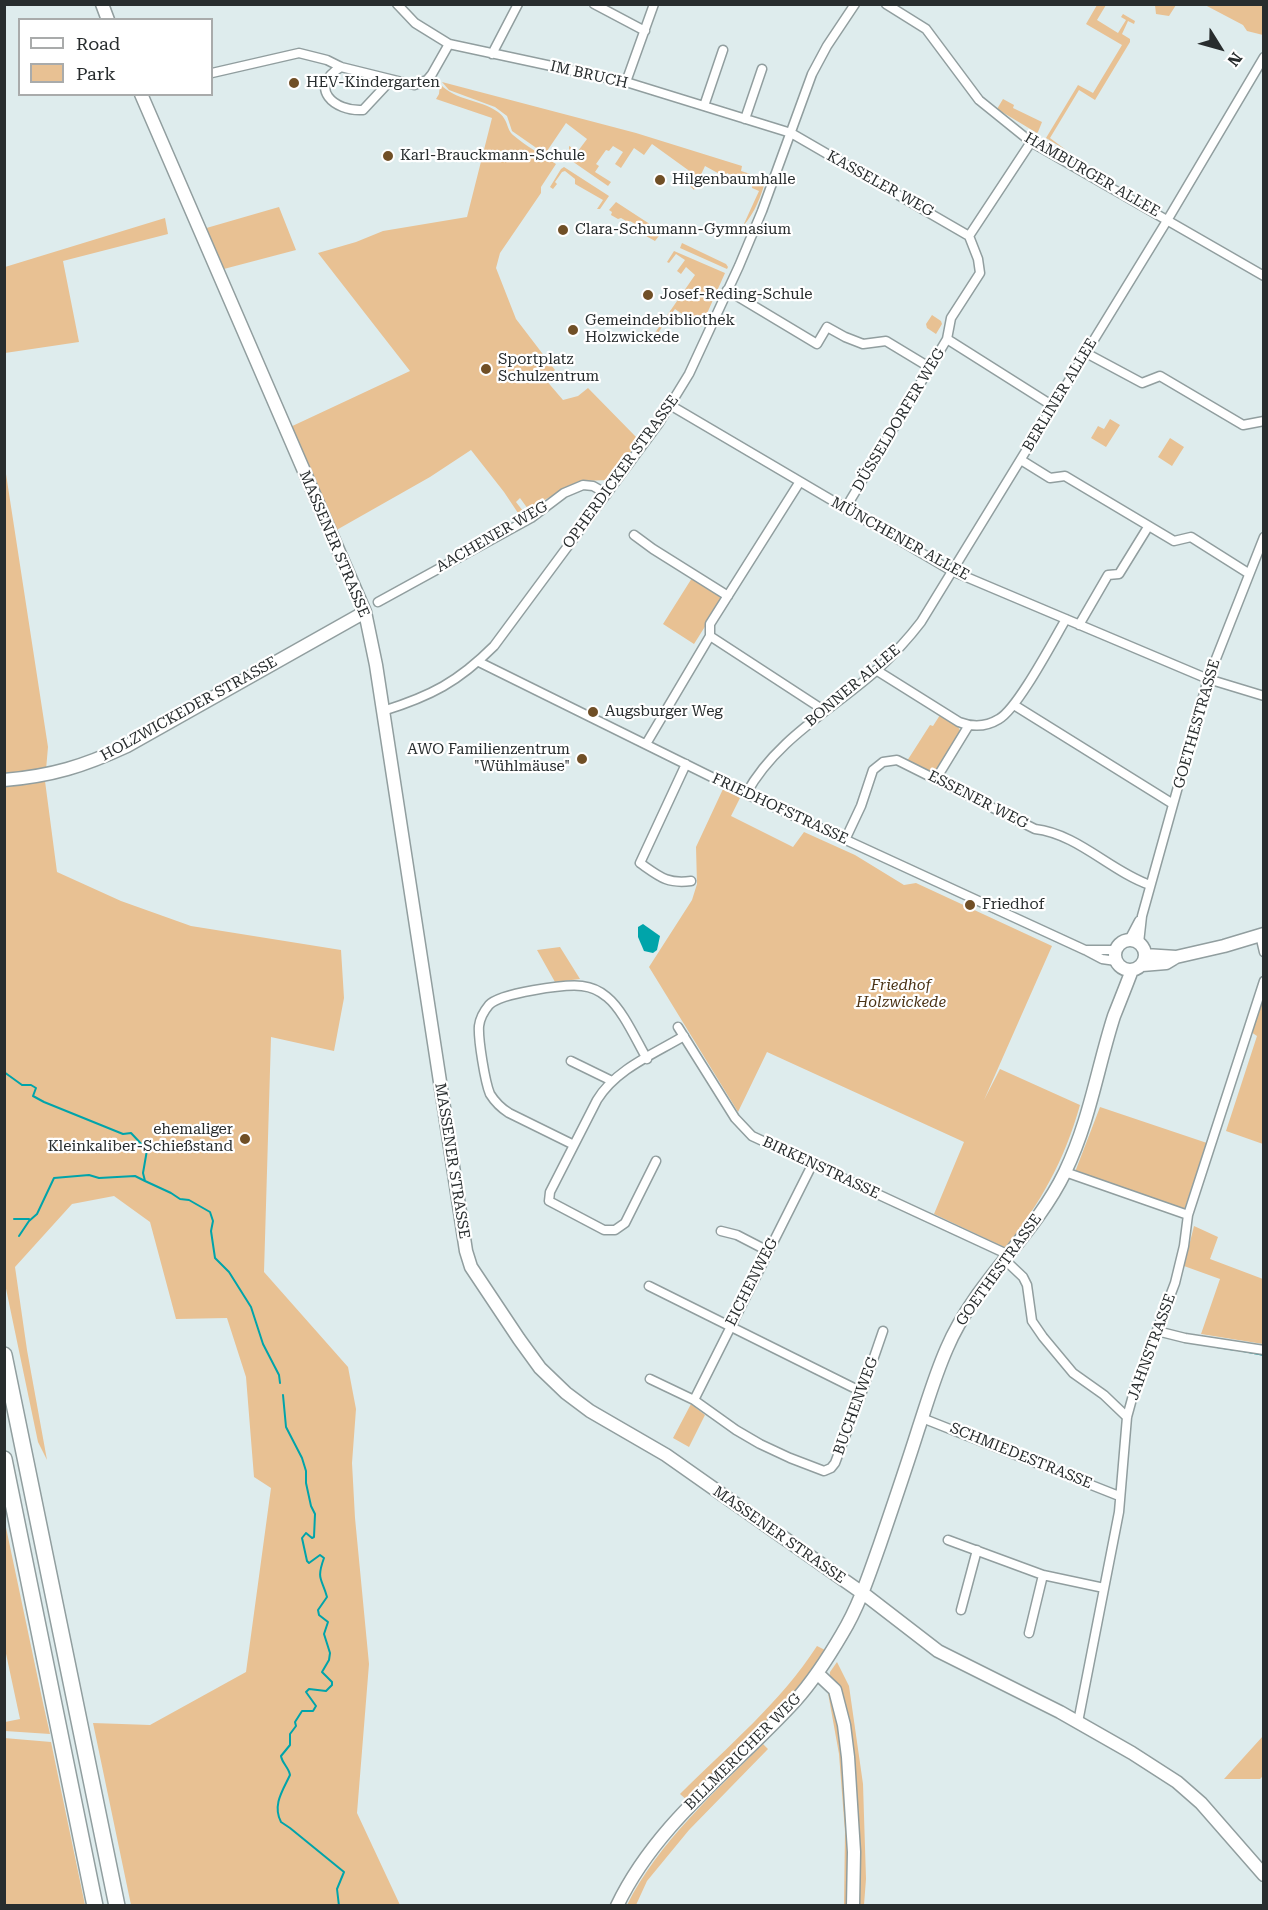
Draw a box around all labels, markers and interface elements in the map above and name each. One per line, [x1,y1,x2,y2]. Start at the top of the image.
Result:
legend [18,18,213,96]
north arrow [1190,18,1250,78]
text: Road [76,33,120,54]
text: N [1223,48,1246,70]
street label: IM BRUCH [548,57,630,93]
text: Park [76,63,116,84]
place label: HEV-Kindergarten [306,74,440,92]
marker: HEV-Kindergarten [287,76,301,90]
street label: HAMBURGER ALLEE [1021,129,1163,221]
place label: Karl-Brauckmann-Schule [400,147,585,165]
street label: KASSELER WEG [823,147,937,221]
marker: Karl-Brauckmann-Schule [381,149,395,163]
place label: Hilgenbaumhalle [672,171,795,189]
marker: Hilgenbaumhalle [653,173,667,187]
place label: Clara-Schumann-Gymnasium [575,221,791,239]
marker: Clara-Schumann-Gymnasium [556,223,570,237]
place label: Josef-Reding-Schule [660,286,813,304]
marker: Josef-Reding-Schule [641,288,655,302]
place label: Gemeindebibliothek Holzwickede [585,312,735,347]
marker: Gemeindebibliothek Holzwickede [566,323,580,337]
street label: BERLINER ALLEE [1019,335,1101,455]
street label: DÜSSELDORFER WEG [849,345,949,495]
place label: Sportplatz Schulzentrum [498,351,599,386]
marker: Sportplatz Schulzentrum [479,362,493,376]
street label: OPHERDICKER STRASSE [559,392,683,552]
street label: MASSENER STRASSE [295,468,373,620]
street label: MÜNCHENER ALLEE [828,493,972,585]
street label: AACHENER WEG [433,498,551,576]
street label: BONNER ALLEE [802,641,904,731]
street label: HOLZWICKEDER STRASSE [98,653,280,765]
street label: GOETHESTRASSE [1170,657,1224,791]
place label: Augsburger Weg [605,703,723,721]
marker: Augsburger Weg [586,705,600,719]
place label: AWO Familienzentrum "Wühlmäuse" [407,741,570,776]
marker: AWO Familienzentrum "Wühlmäuse" [575,752,589,766]
street label: ESSENER WEG [925,767,1031,833]
street label: FRIEDHOFSTRASSE [709,770,851,848]
place label: Friedhof [982,896,1044,914]
marker: Friedhof [963,898,977,912]
park label: Friedhof Holzwickede [856,977,946,1012]
street label: MASSENER STRASSE [431,1082,473,1240]
place label: ehemaliger Kleinkaliber-Schießstand [48,1121,233,1156]
marker: ehemaliger Kleinkaliber-Schießstand [238,1132,252,1146]
street label: BIRKENSTRASSE [760,1133,882,1203]
street label: GOETHESTRASSE [952,1211,1046,1329]
street label: EICHENWEG [722,1235,782,1329]
street label: JAHNSTRASSE [1124,1291,1180,1403]
street label: BUCHENWEG [830,1355,882,1457]
street label: SCHMIEDESTRASSE [947,1419,1095,1493]
street label: MASSENER STRASSE [709,1482,849,1588]
street label: BILLMERICHER WEG [681,1690,805,1814]

